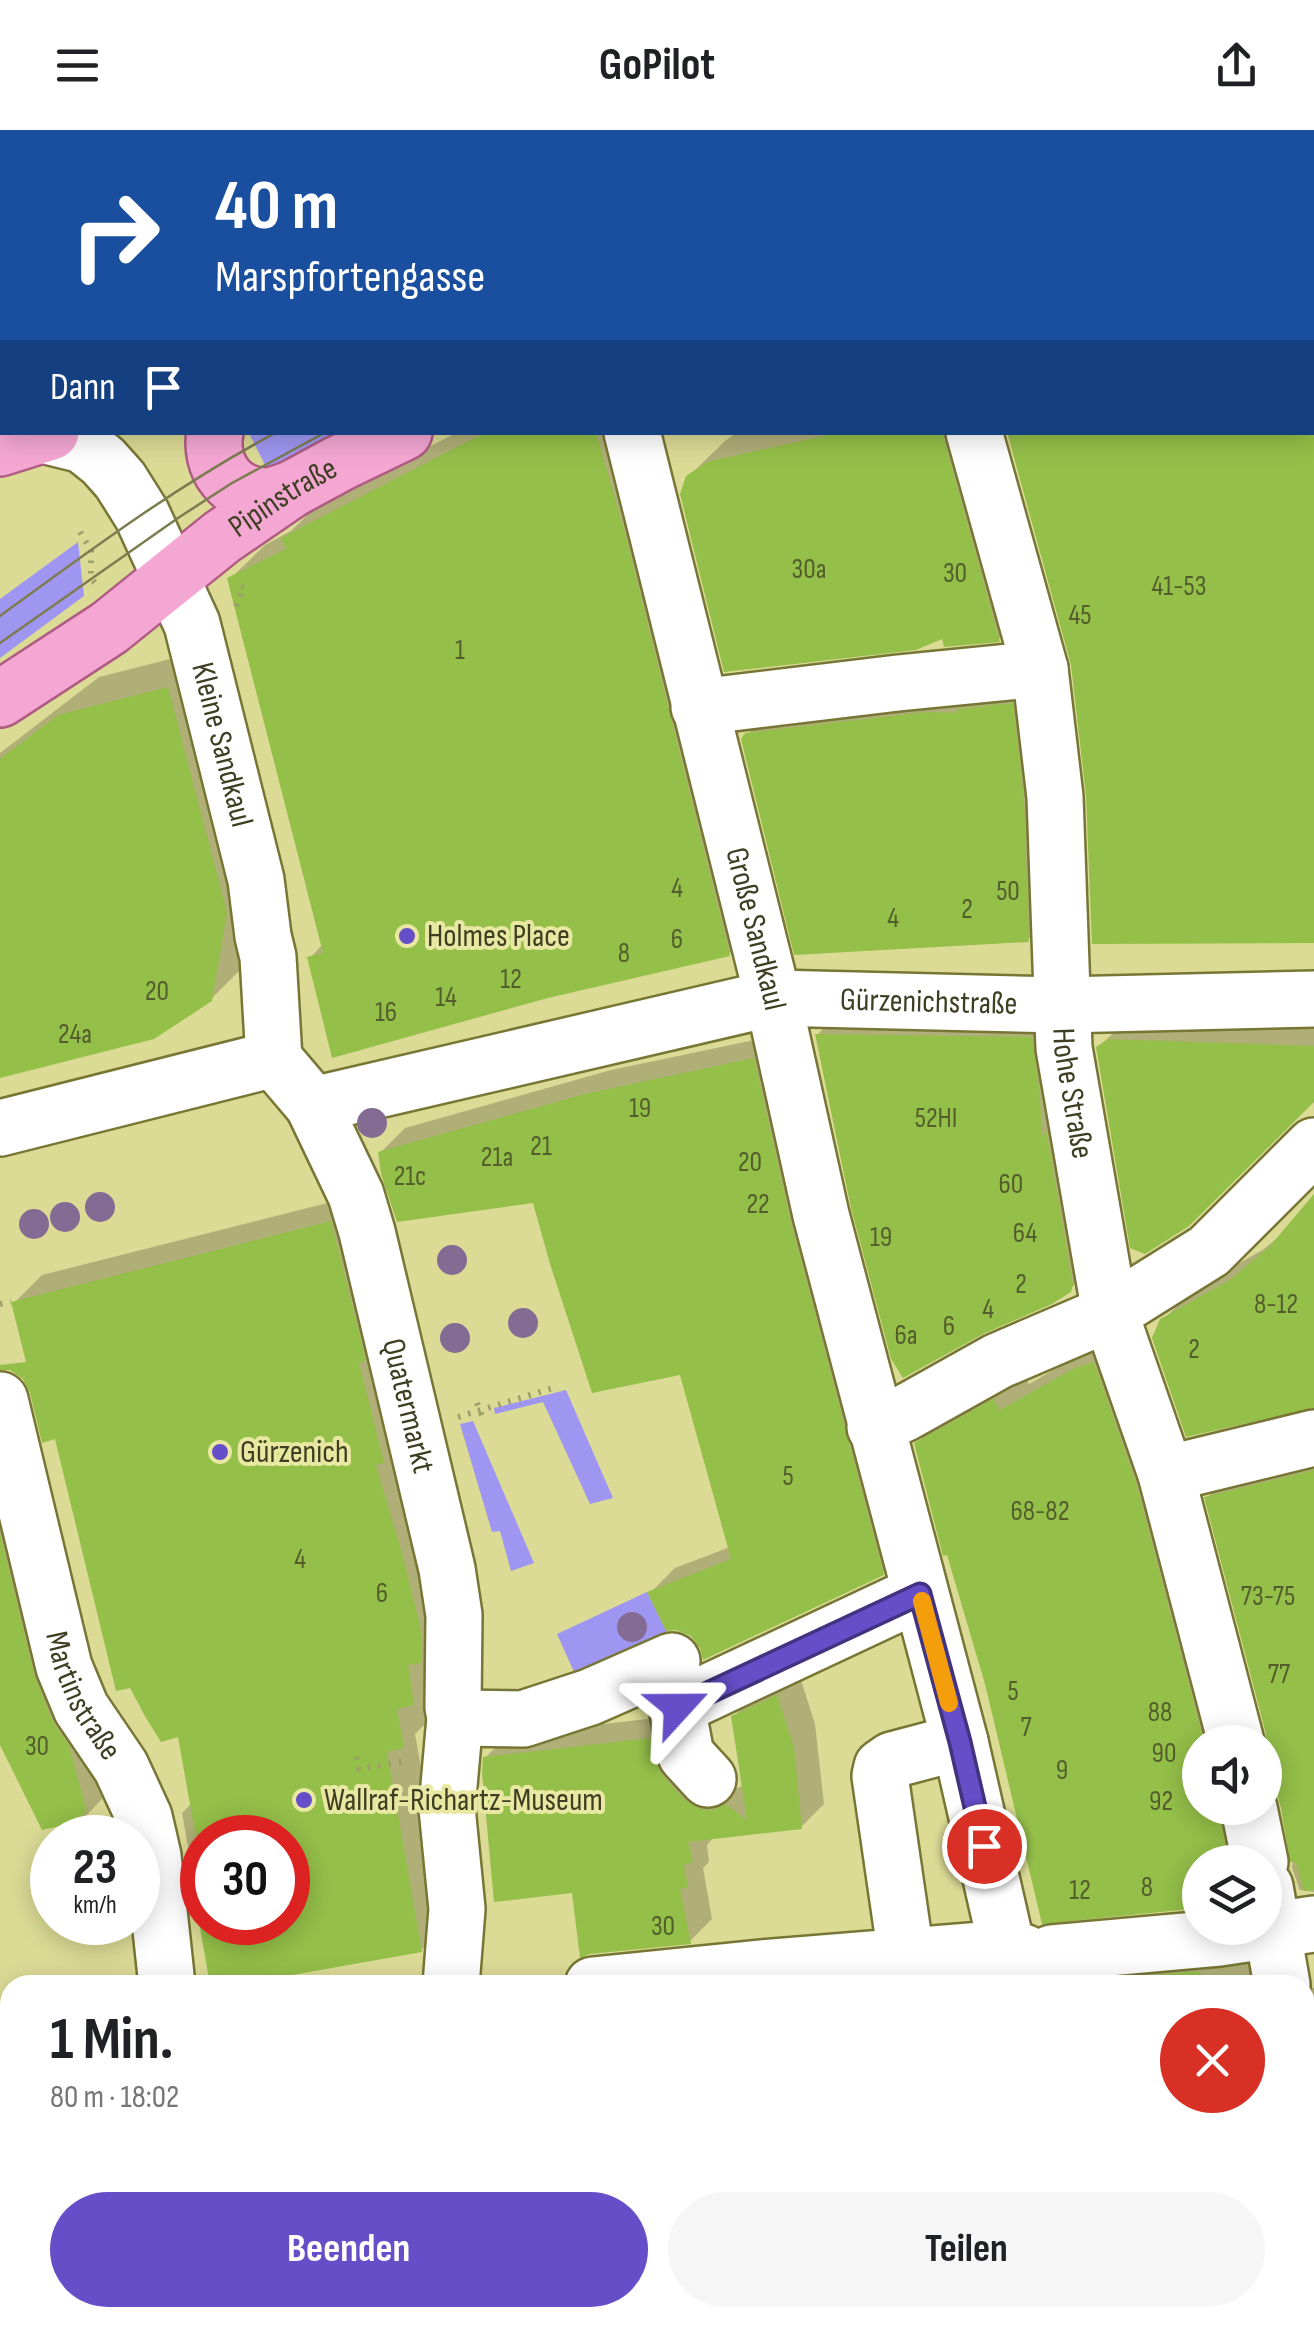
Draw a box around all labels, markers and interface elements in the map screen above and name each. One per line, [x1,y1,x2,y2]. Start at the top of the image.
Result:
icon: menu [50,38,105,93]
text: GoPilot [599,38,715,93]
icon: share [1209,38,1264,93]
text: 40 m [215,165,338,249]
icon: right [50,170,180,300]
text: Marspfortengasse [215,250,485,305]
icon: arrive [136,360,191,415]
text: Dann [50,365,116,410]
street label: Pipinstraße [221,449,344,546]
house number: 30a [791,553,827,586]
house number: 30 [943,557,967,590]
house number: 41-53 [1152,570,1206,603]
house number: 45 [1068,599,1092,632]
house number: 1 [455,634,465,667]
street label: Kleine Sandkaul [183,658,261,831]
street label: Große Sandkaul [717,843,795,1014]
house number: 4 [671,872,683,905]
house number: 50 [996,875,1020,908]
house number: 2 [961,893,973,926]
house number: 4 [887,902,899,935]
place label: Holmes Place [427,917,570,956]
house number: 6 [671,923,683,956]
marker: Holmes Place [396,925,418,947]
house number: 8 [618,937,630,970]
house number: 12 [500,963,522,996]
house number: 20 [145,975,169,1008]
street label: Gürzenichstraße [840,980,1018,1023]
house number: 14 [435,981,457,1014]
house number: 16 [375,996,397,1029]
house number: 24a [58,1018,92,1051]
street label: Hohe Straße [1044,1027,1102,1162]
house number: 19 [629,1092,651,1125]
house number: 52HI [915,1102,957,1135]
house number: 21 [530,1130,552,1163]
house number: 21a [481,1141,513,1174]
house number: 20 [738,1146,762,1179]
house number: 21c [394,1160,426,1193]
house number: 60 [999,1168,1023,1201]
house number: 22 [746,1188,770,1221]
house number: 64 [1013,1217,1038,1250]
house number: 19 [870,1221,892,1254]
house number: 2 [1015,1268,1027,1301]
house number: 8-12 [1254,1288,1298,1321]
house number: 4 [982,1293,994,1326]
house number: 6 [943,1310,955,1343]
house number: 6a [894,1319,918,1352]
house number: 2 [1188,1333,1200,1366]
street label: Quatermarkt [373,1335,443,1477]
place label: Gürzenich [240,1433,349,1472]
marker: Gürzenich [209,1441,231,1463]
house number: 5 [782,1460,794,1493]
house number: 68-82 [1010,1495,1070,1528]
house number: 4 [294,1543,306,1576]
house number: 6 [376,1577,388,1610]
house number: 73-75 [1241,1580,1295,1613]
street label: Martinstraße [37,1627,130,1767]
position arrow [626,1655,730,1759]
house number: 77 [1268,1658,1290,1691]
house number: 5 [1007,1675,1019,1708]
house number: 88 [1148,1696,1172,1729]
house number: 7 [1020,1711,1032,1744]
map controls [1182,1725,1282,1945]
button: sound [1182,1725,1282,1825]
house number: 30 [25,1730,49,1763]
house number: 90 [1152,1737,1176,1770]
house number: 9 [1056,1754,1068,1787]
place label: Wallraf-Richartz-Museum [324,1781,603,1820]
house number: 92 [1149,1785,1173,1818]
marker: Wallraf-Richartz-Museum [293,1789,315,1811]
pin [942,1804,1027,1889]
speed limit sign: 30 [180,1815,310,1945]
icon: arrive [957,1819,1012,1874]
text: 23 [73,1838,117,1898]
button: layers [1182,1845,1282,1945]
house number: 8 [1141,1871,1153,1904]
house number: 12 [1069,1874,1091,1907]
text: km/h [73,1890,117,1921]
house number: 30 [651,1910,675,1943]
text: 1 Min. [50,2004,173,2076]
button: close [1160,2008,1265,2113]
text: 80 m · 18:02 [50,2078,179,2117]
button: Beenden [50,2192,648,2307]
button: Teilen [668,2192,1265,2307]

